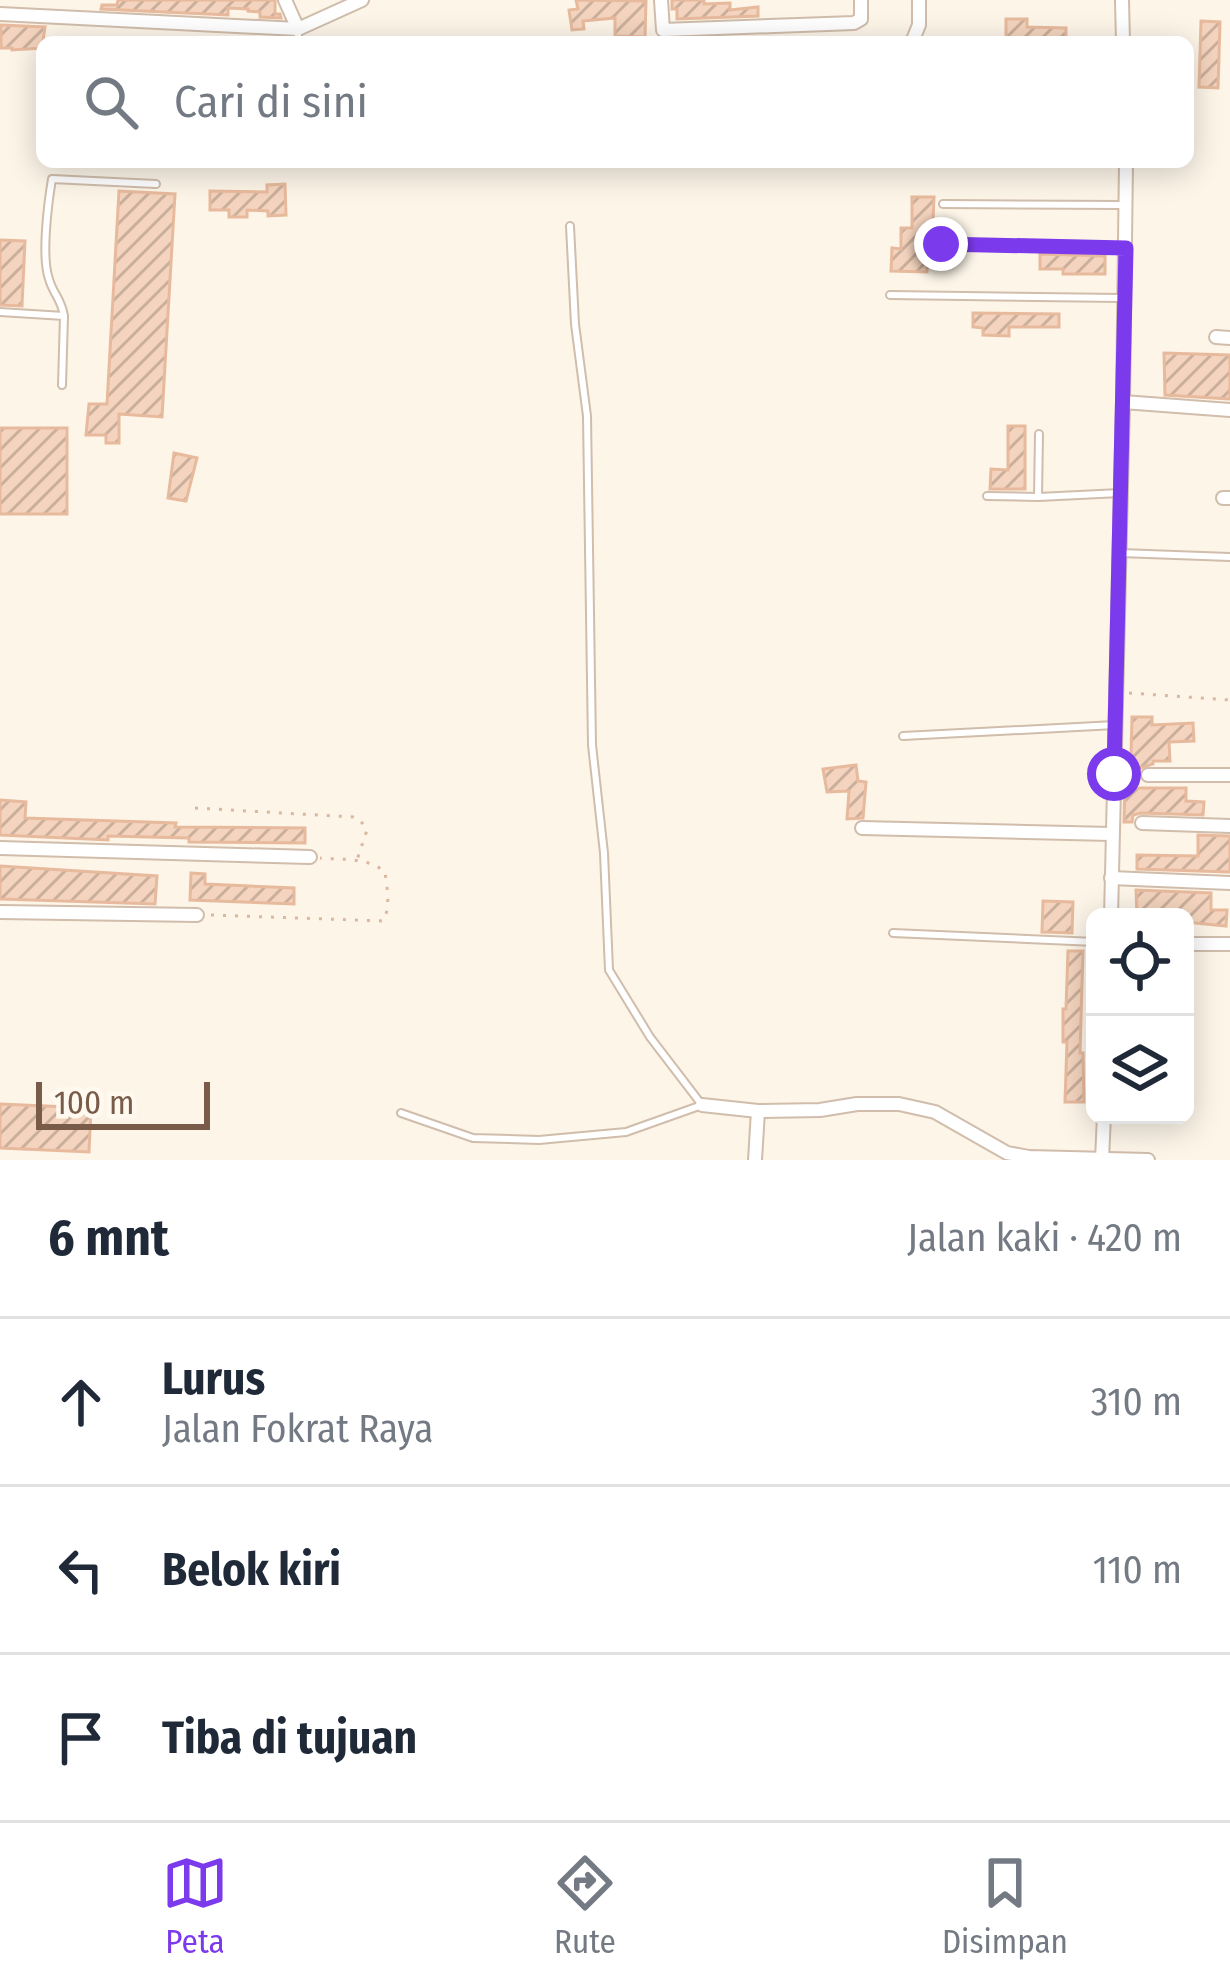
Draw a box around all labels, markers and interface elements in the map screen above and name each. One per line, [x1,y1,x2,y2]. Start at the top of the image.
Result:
search box [36,36,1194,168]
icon: search [78,69,144,135]
text: Cari di sini [174,75,368,129]
route end [914,217,968,271]
route start [1087,747,1141,801]
map controls [1086,908,1194,1124]
button: locate [1086,908,1194,1016]
button: layers [1086,1016,1194,1124]
scale bar [36,1076,210,1129]
text: 100 m [54,1083,134,1123]
text: 6 mnt [48,1207,169,1269]
text: Jalan kaki · 420 m [907,1215,1182,1261]
text: Lurus [162,1352,265,1406]
icon: ahead [48,1369,114,1435]
text: 310 m [1091,1379,1182,1425]
text: Jalan Fokrat Raya [162,1406,433,1452]
icon: left [48,1537,114,1603]
text: Belok kiri [162,1543,341,1597]
text: 110 m [1093,1547,1182,1593]
icon: arrive [48,1705,114,1771]
text: Tiba di tujuan [162,1711,417,1765]
tab: Peta [162,1850,228,1962]
tab: Rute [552,1850,618,1962]
tab: Disimpan [942,1850,1068,1962]

